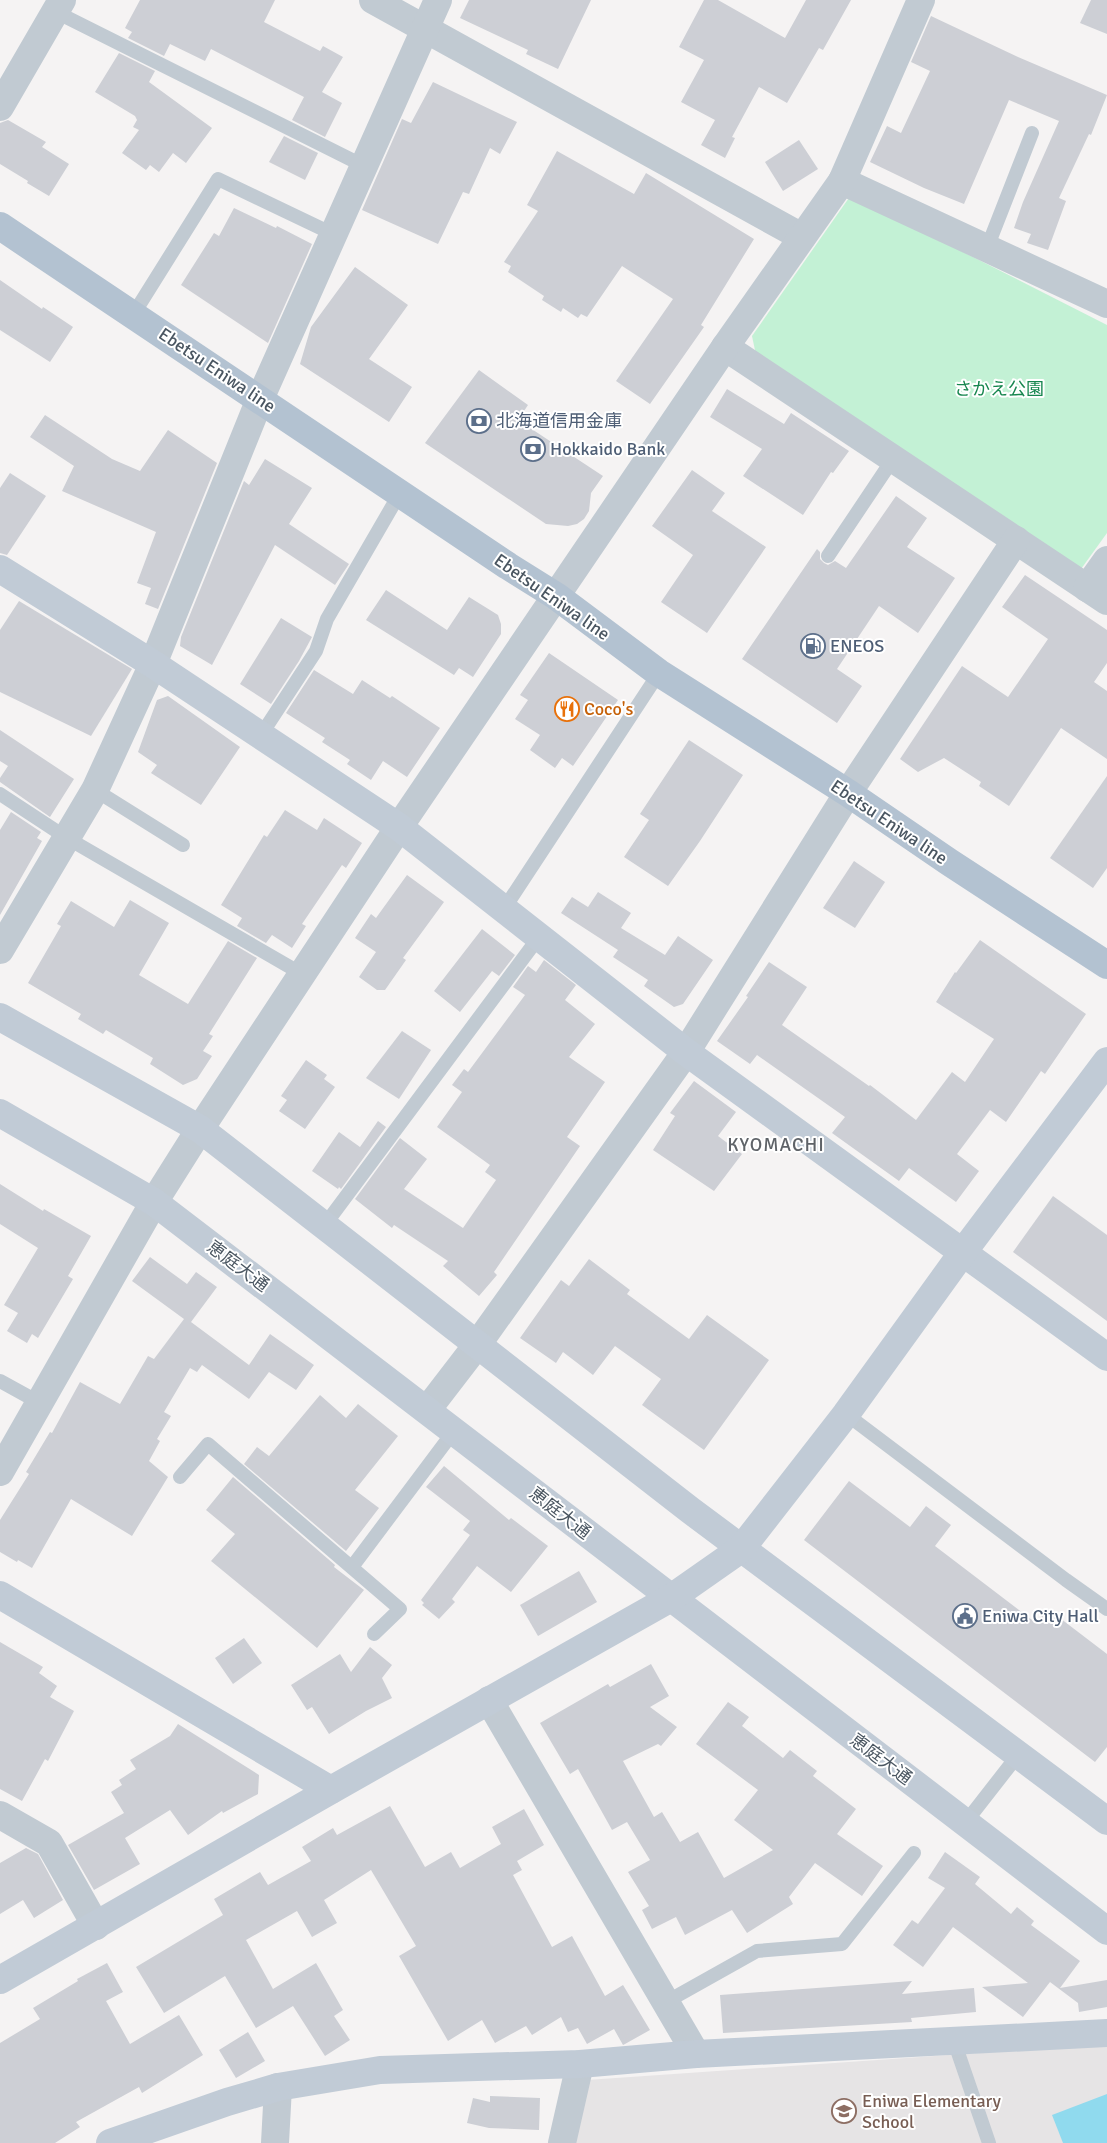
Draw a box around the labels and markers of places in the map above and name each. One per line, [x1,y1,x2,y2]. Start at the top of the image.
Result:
bank icon: 北海道信用金庫 [466,408,492,434]
place label: 北海道信用金庫 [496,410,622,432]
bank icon: Hokkaido Bank [520,436,546,462]
place label: Hokkaido Bank [550,438,665,460]
fuel station icon: ENEOS [800,633,826,659]
place label: ENEOS [830,635,884,657]
restaurant icon: Coco's [554,696,580,722]
place label: Coco's [584,698,634,720]
public building icon: Eniwa City Hall [952,1603,978,1629]
place label: Eniwa City Hall [982,1605,1099,1627]
place label: Eniwa Elementary School [862,2090,1002,2133]
school or university icon: Eniwa Elementary School [831,2098,857,2124]

